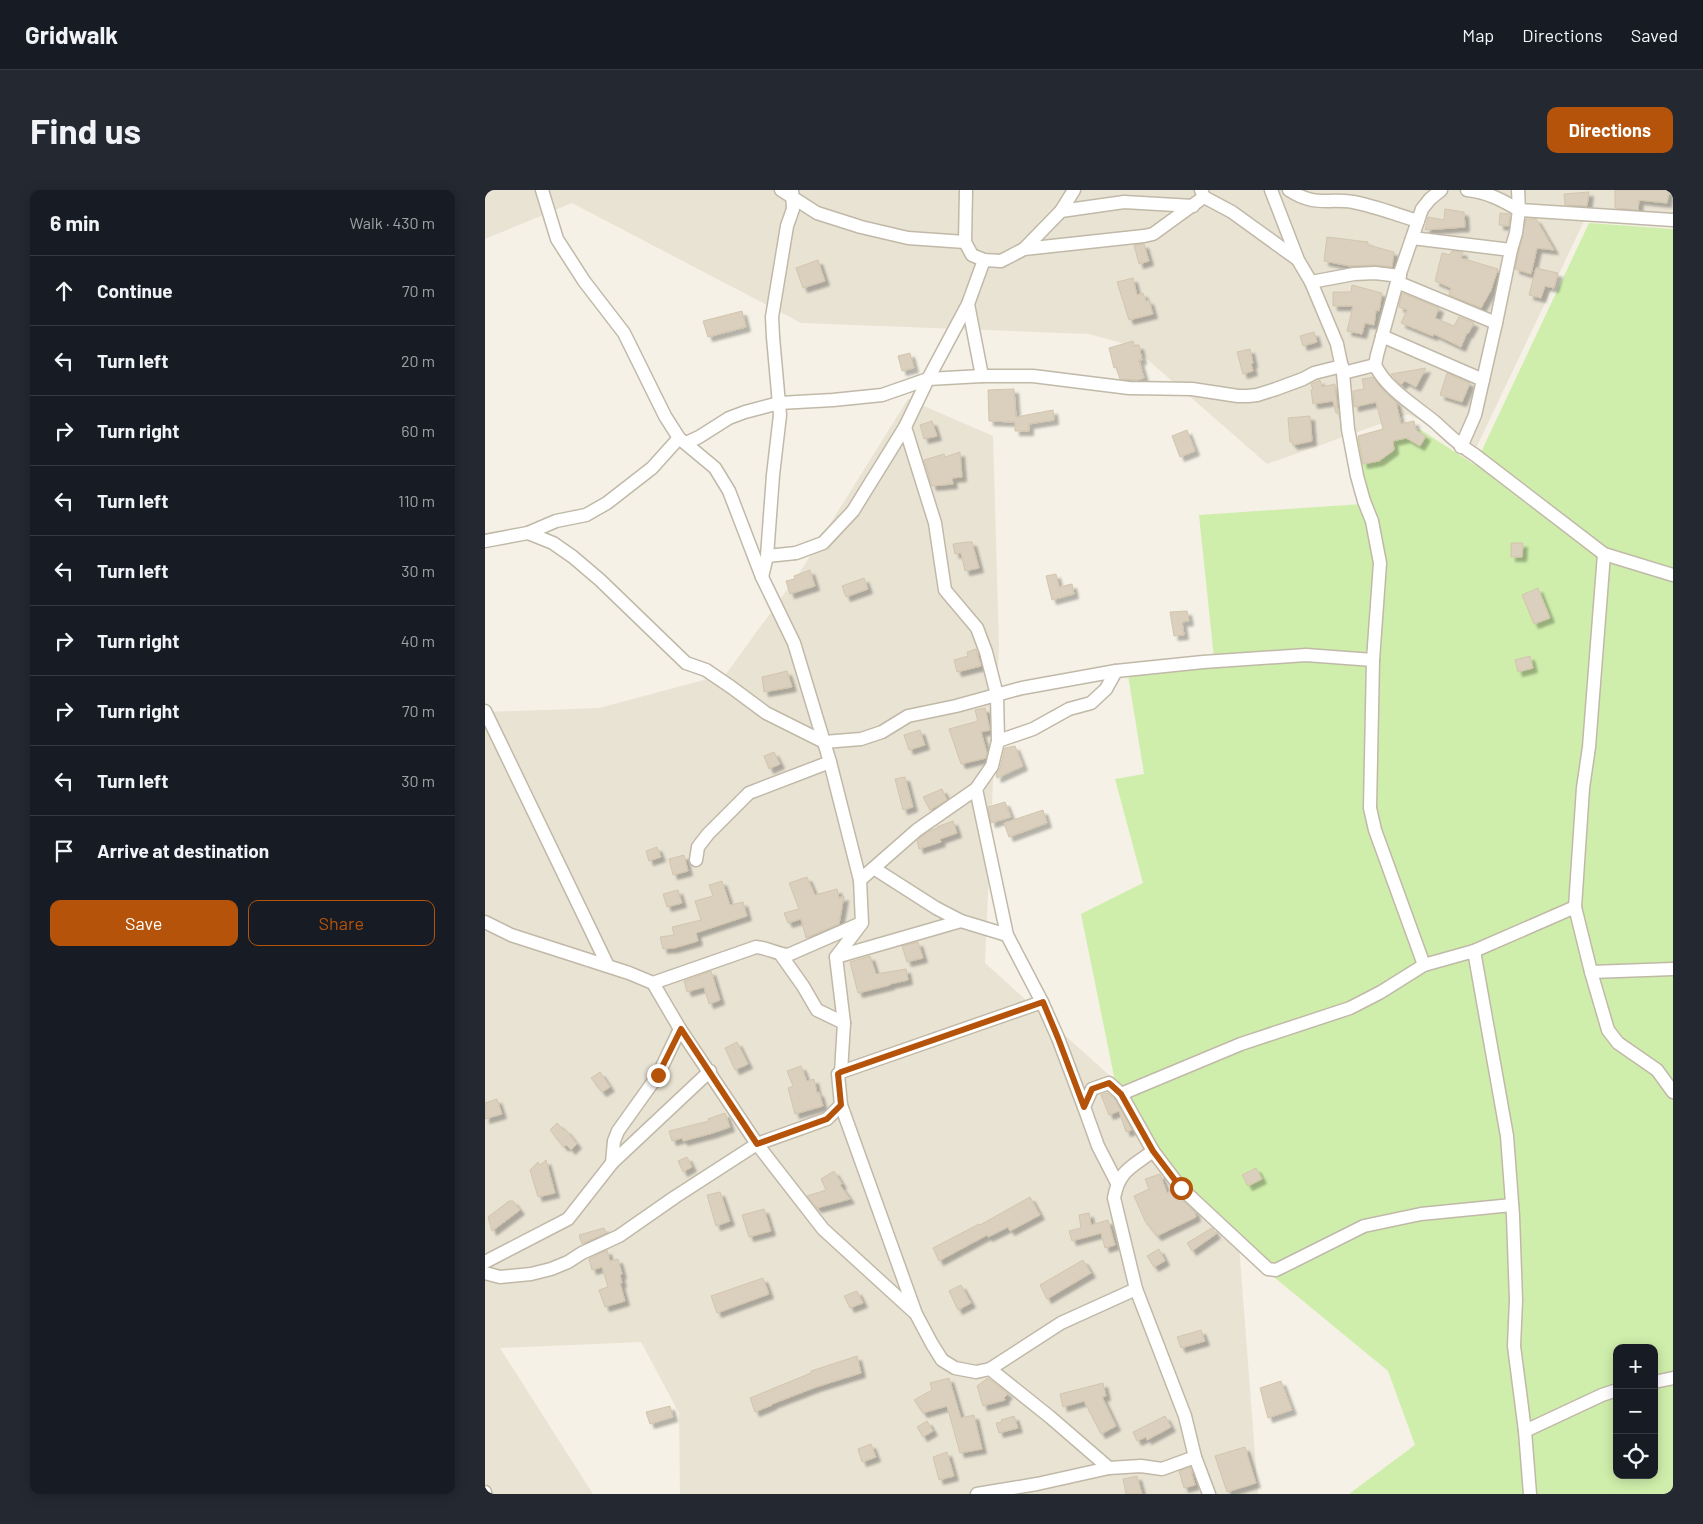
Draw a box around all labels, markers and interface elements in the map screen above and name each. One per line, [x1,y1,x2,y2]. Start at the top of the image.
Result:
text: Gridwalk [25,20,118,49]
text: Map [1462,24,1494,46]
text: Directions [1522,24,1603,46]
text: Saved [1631,24,1678,46]
button: Directions [1547,107,1673,153]
text: Find us [30,109,141,151]
text: 6 min [50,210,100,235]
text: Walk · 430 m [350,213,435,232]
icon: ahead [50,277,78,305]
text: Continue [97,279,173,302]
text: 70 m [402,281,435,300]
icon: left [50,347,78,375]
text: Turn left [97,349,168,372]
text: 20 m [401,351,435,370]
icon: right [50,417,78,445]
text: Turn right [97,419,179,442]
text: 60 m [401,421,435,440]
icon: left [50,487,78,515]
text: Turn left [97,489,168,512]
text: 110 m [398,491,435,510]
icon: left [50,557,78,585]
text: Turn left [97,559,168,582]
text: 30 m [401,561,435,580]
icon: right [50,627,78,655]
text: Turn right [97,629,179,652]
text: 40 m [401,631,435,650]
icon: right [50,697,78,725]
text: Turn right [97,699,179,722]
text: 70 m [402,701,435,720]
icon: left [50,767,78,795]
text: Turn left [97,769,168,792]
text: 30 m [401,771,435,790]
icon: arrive [50,837,78,865]
text: Arrive at destination [97,839,269,862]
button: Save [50,900,238,946]
button: Share [248,900,435,946]
route end [647,1064,670,1087]
route start [1170,1177,1193,1200]
map controls [1613,1344,1658,1479]
button: + [1613,1344,1658,1389]
button: − [1613,1389,1658,1434]
button: locate [1613,1434,1658,1479]

